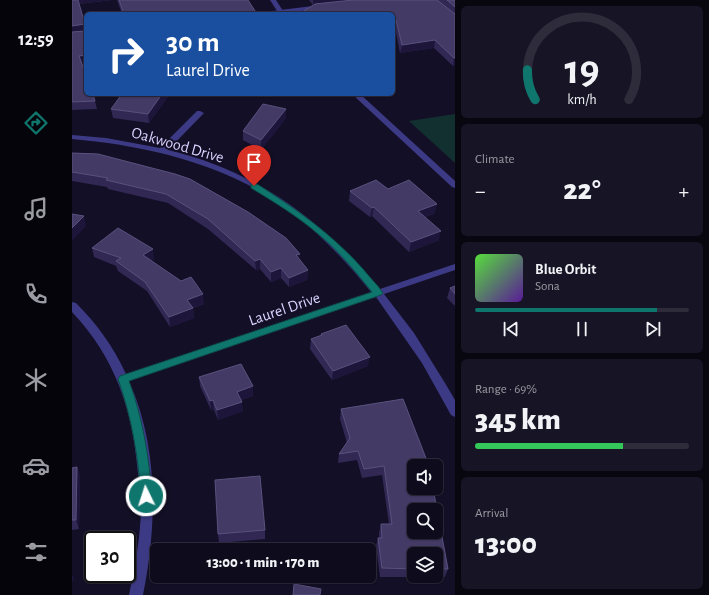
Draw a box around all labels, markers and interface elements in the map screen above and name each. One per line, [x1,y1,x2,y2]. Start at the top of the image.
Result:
icon: right [100,28,152,80]
text: 30 m [166,29,219,57]
text: 12:59 [18,31,54,49]
text: 19 [564,50,600,91]
text: Laurel Drive [166,62,250,80]
text: km/h [567,92,597,106]
icon: directions [22,109,50,137]
street label: Oakwood Drive [130,124,226,166]
pin [237,145,271,186]
icon: arrive [243,151,265,173]
text: Climate [475,153,514,166]
text: 22° [563,175,601,205]
text: − [475,180,486,202]
text: + [678,180,689,202]
icon: music [22,195,50,223]
text: Blue Orbit [535,262,596,277]
icon: phone [22,280,50,308]
text: Sona [535,280,560,293]
street label: Laurel Drive [247,289,322,329]
icon: previous [500,318,522,340]
icon: pause [571,318,593,340]
icon: next [642,318,664,340]
icon: climate [22,366,50,394]
text: Range · 69% [475,383,537,396]
text: 345 km [475,405,561,435]
icon: car [22,452,50,480]
map controls [407,459,443,583]
button: sound [407,459,443,495]
position arrow [125,475,167,517]
button: search [407,503,443,539]
text: Arrival [475,507,508,520]
text: 13:00 [475,529,537,559]
speed limit sign: 30 [84,531,136,583]
icon: filters [22,538,50,566]
button: layers [407,547,443,583]
text: 13:00 · 1 min · 170 m [207,555,319,570]

